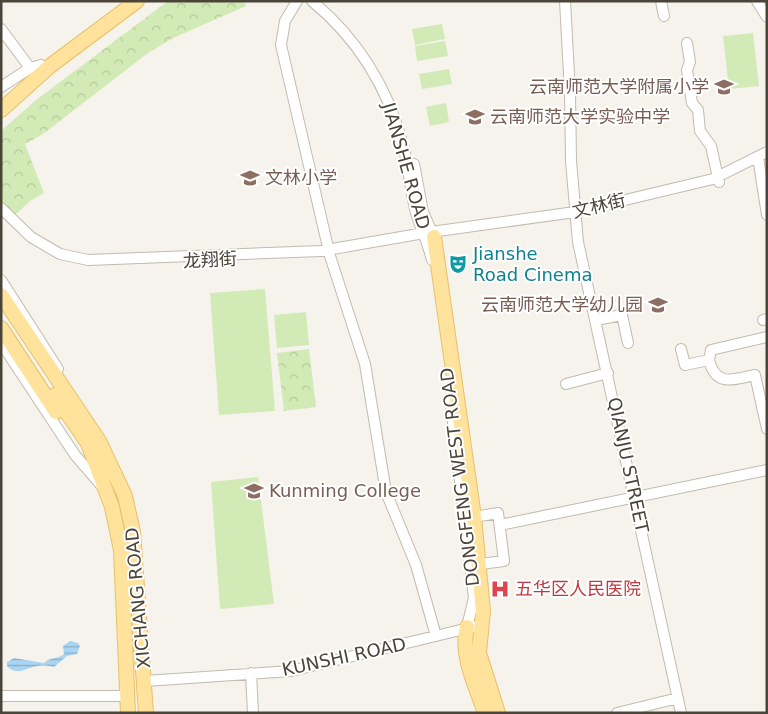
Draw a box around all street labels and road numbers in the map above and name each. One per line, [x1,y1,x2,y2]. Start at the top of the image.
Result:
street label: JIANSHE ROAD [378,99,435,232]
street label: 文林街 [570,189,628,222]
street label: 龙翔街 [182,248,237,271]
street label: DONGFENG WEST ROAD [436,367,483,588]
street label: QIANJU STREET [604,395,653,536]
street label: XICHANG ROAD [121,527,154,670]
street label: KUNSHI ROAD [280,633,408,680]

